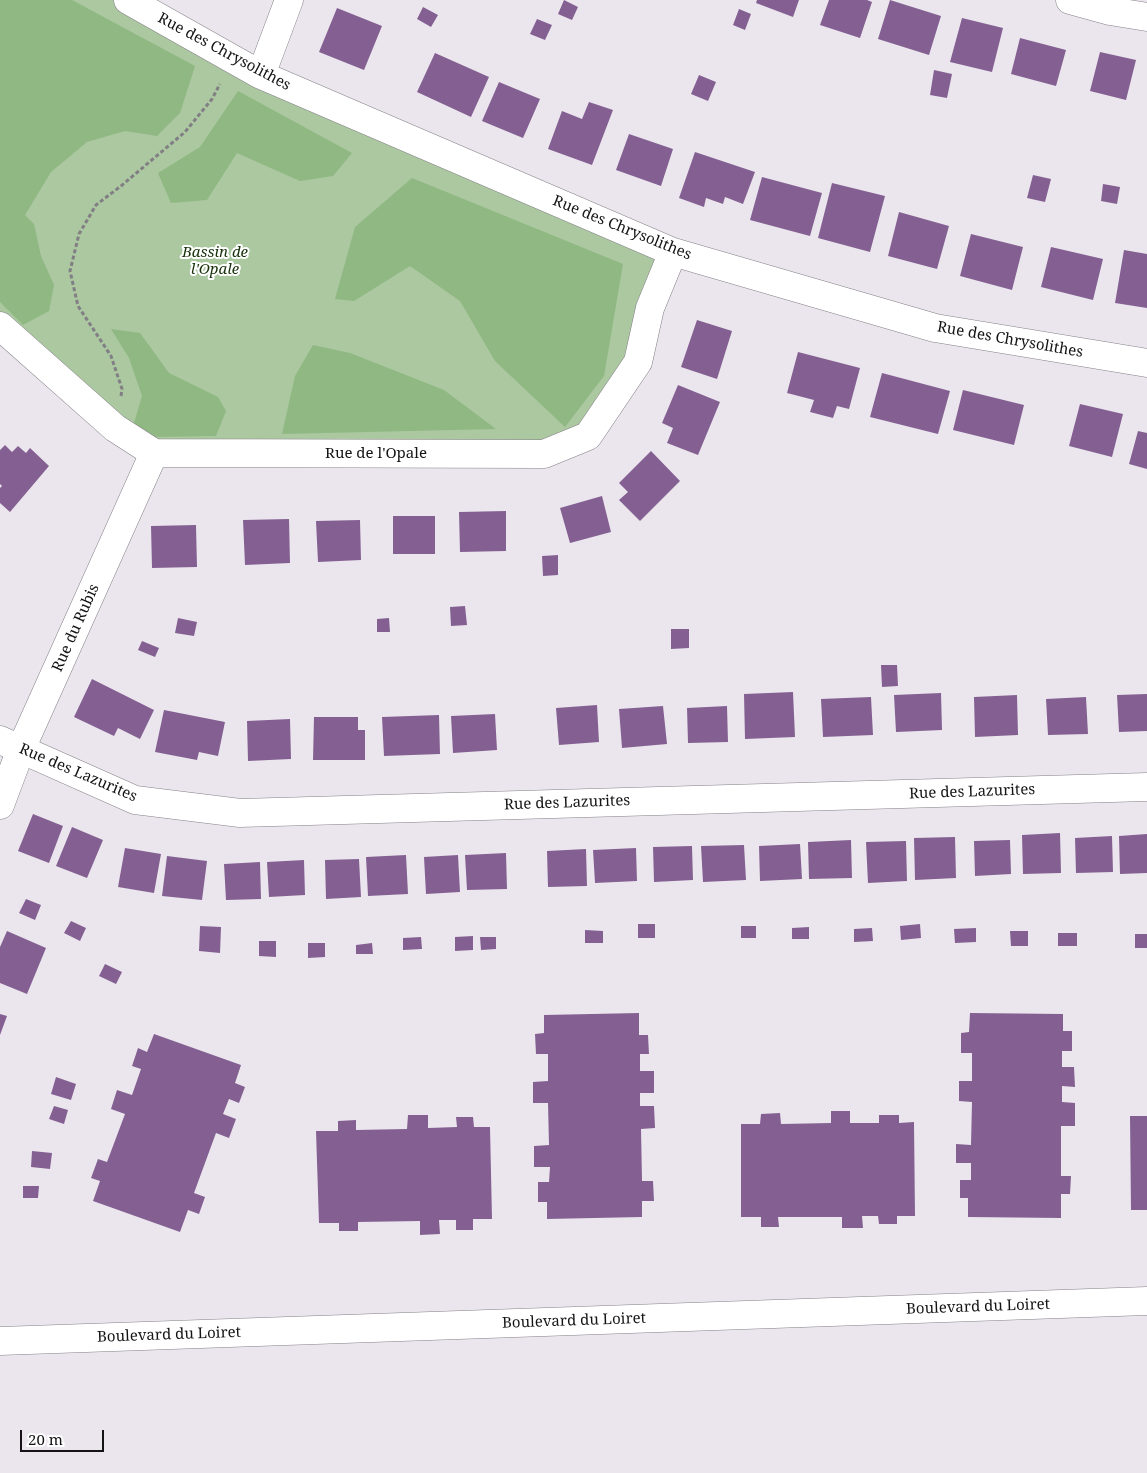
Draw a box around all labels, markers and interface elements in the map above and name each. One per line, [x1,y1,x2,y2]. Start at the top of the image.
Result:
street label: Rue des Chrysolithes [154,9,294,95]
street label: Rue des Chrysolithes [550,192,694,264]
park label: Bassin de l'Opale [182,244,248,279]
street label: Rue des Chrysolithes [936,318,1084,362]
street label: Rue de l'Opale [325,445,427,463]
street label: Rue du Rubis [49,581,103,675]
street label: Rue des Lazurites [16,740,140,806]
street label: Rue des Lazurites [909,781,1035,803]
street label: Rue des Lazurites [504,792,630,814]
street label: Boulevard du Loiret [906,1295,1050,1319]
street label: Boulevard du Loiret [502,1309,646,1333]
street label: Boulevard du Loiret [97,1323,241,1347]
scale bar [22,1420,106,1452]
text: 20 m [28,1429,63,1449]

